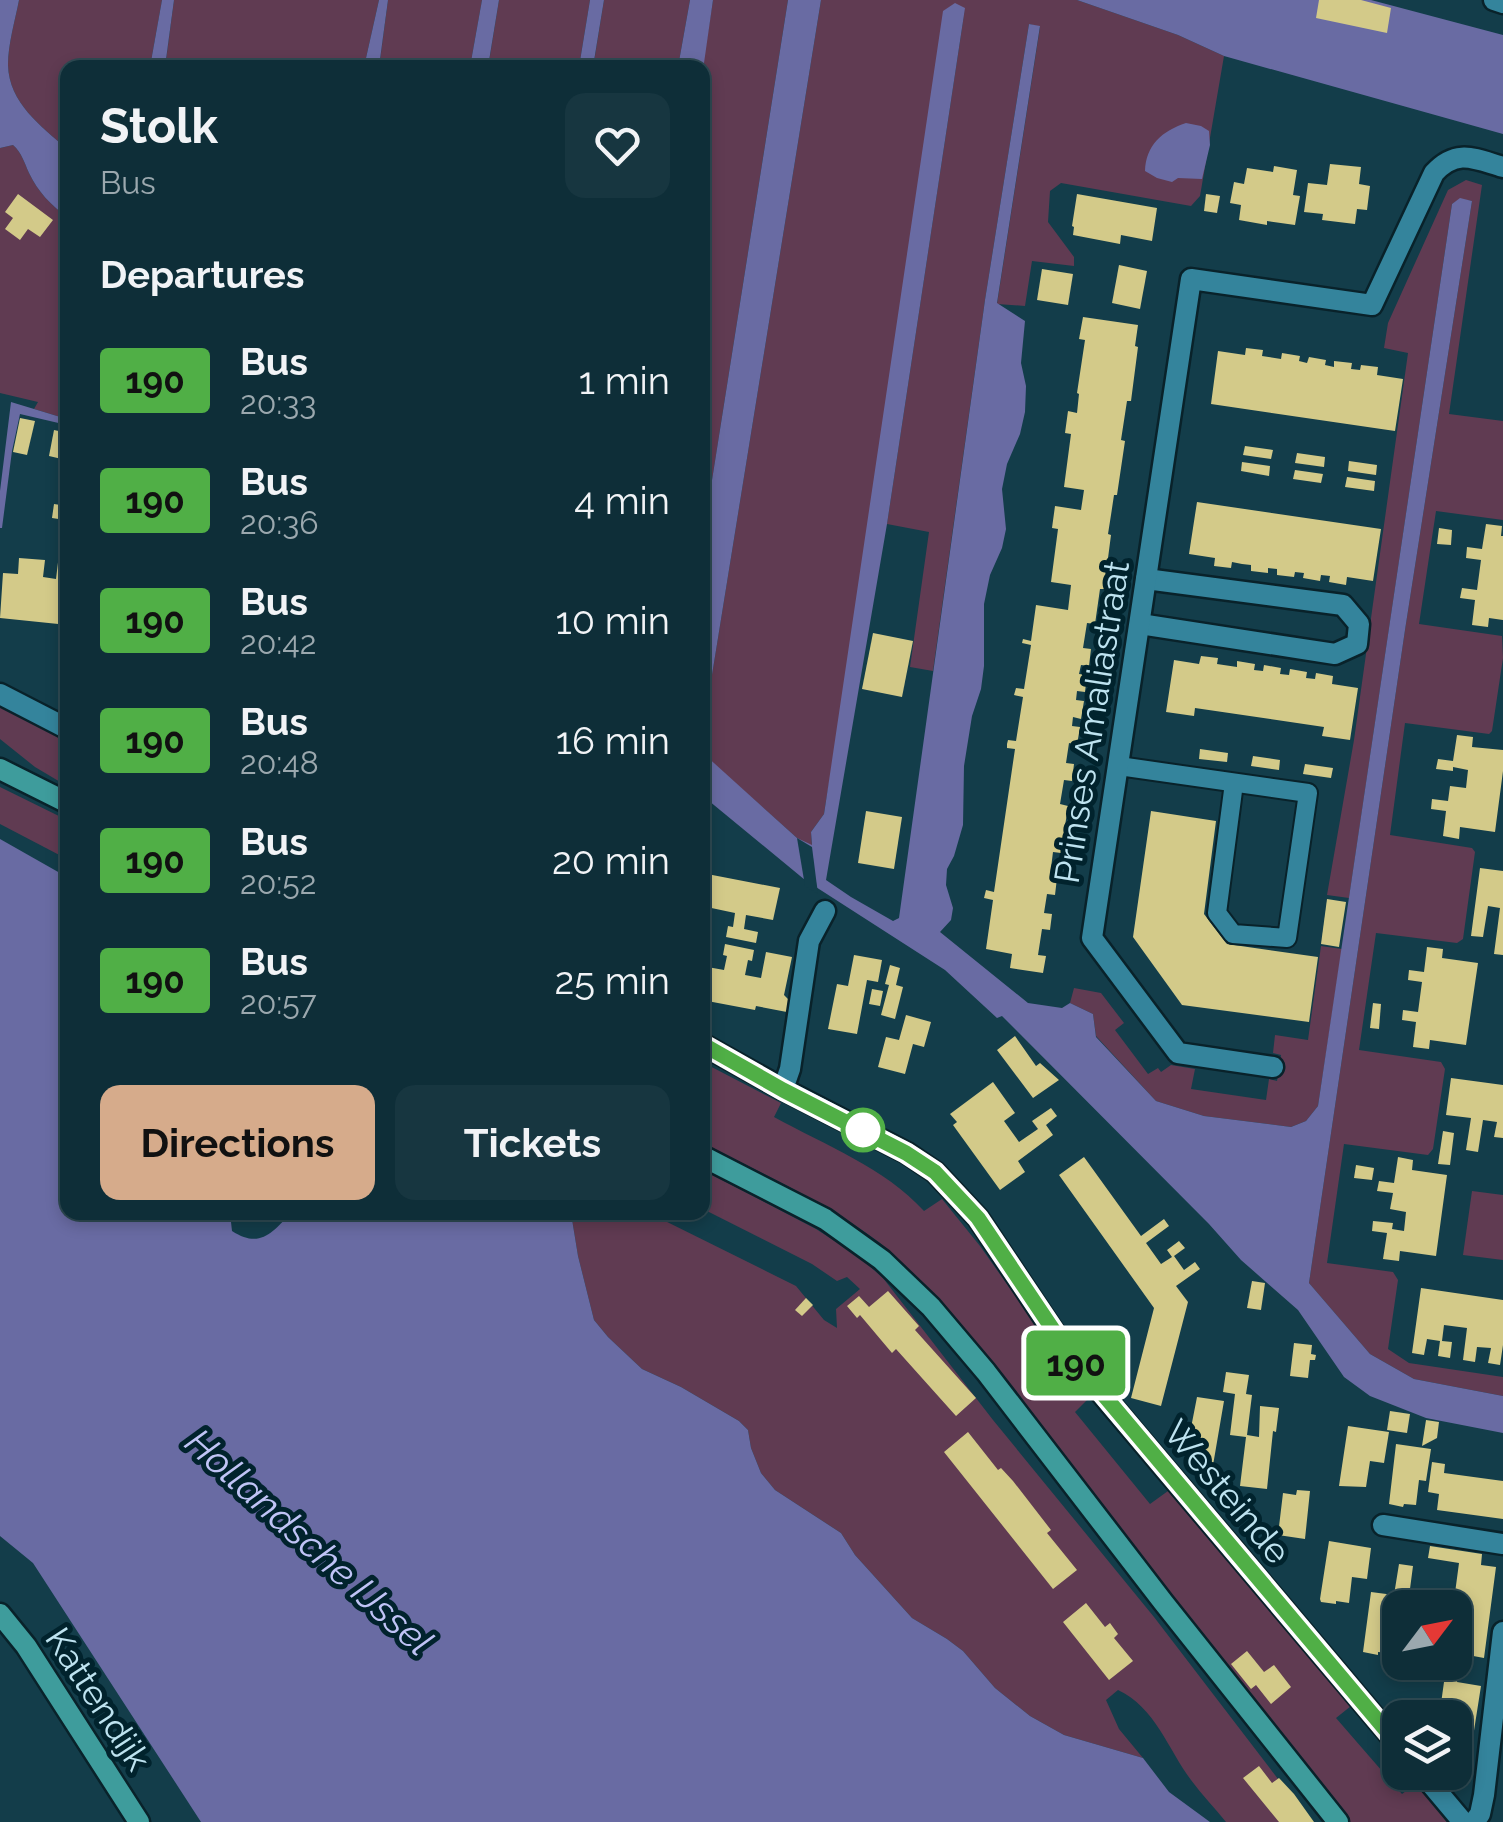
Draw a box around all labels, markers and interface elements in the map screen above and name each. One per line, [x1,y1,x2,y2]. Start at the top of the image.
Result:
button: heart [565,93,670,198]
text: Stolk [100,98,218,154]
text: Bus [100,164,156,201]
text: Departures [100,252,305,297]
text: Bus [240,339,308,384]
text: 1 min [579,358,670,403]
text: 190 [125,360,185,401]
text: 20:33 [240,384,316,421]
text: Bus [240,459,308,504]
text: 4 min [574,478,670,523]
text: 190 [125,480,185,521]
text: 20:36 [240,504,319,541]
street label: Prinses Amaliastraat [1046,557,1137,886]
text: Bus [240,579,308,624]
text: 10 min [555,598,670,643]
text: 190 [125,600,185,641]
text: 20:42 [240,624,316,661]
text: Bus [240,699,308,744]
text: 16 min [556,718,670,763]
text: 190 [125,720,185,761]
text: 20:48 [240,744,319,781]
text: Bus [240,819,308,864]
text: 20 min [552,838,670,883]
text: 190 [125,840,185,881]
text: 20:52 [240,864,316,901]
text: Bus [240,939,308,984]
text: 25 min [554,958,670,1003]
text: 190 [125,960,185,1001]
text: 20:57 [240,984,317,1021]
button: Directions [100,1085,375,1200]
button: Tickets [395,1085,670,1200]
unlabelled marker [842,1109,884,1151]
line badge: 190 [1018,1330,1134,1396]
text: 190 [1046,1343,1106,1384]
street label: Westeinde [1156,1412,1299,1572]
water label: Hollandsche IJssel [177,1419,442,1664]
north arrow [1382,1590,1472,1680]
map controls [1382,1590,1472,1790]
street label: Kattendijk [37,1620,160,1778]
button: layers [1382,1700,1472,1790]

